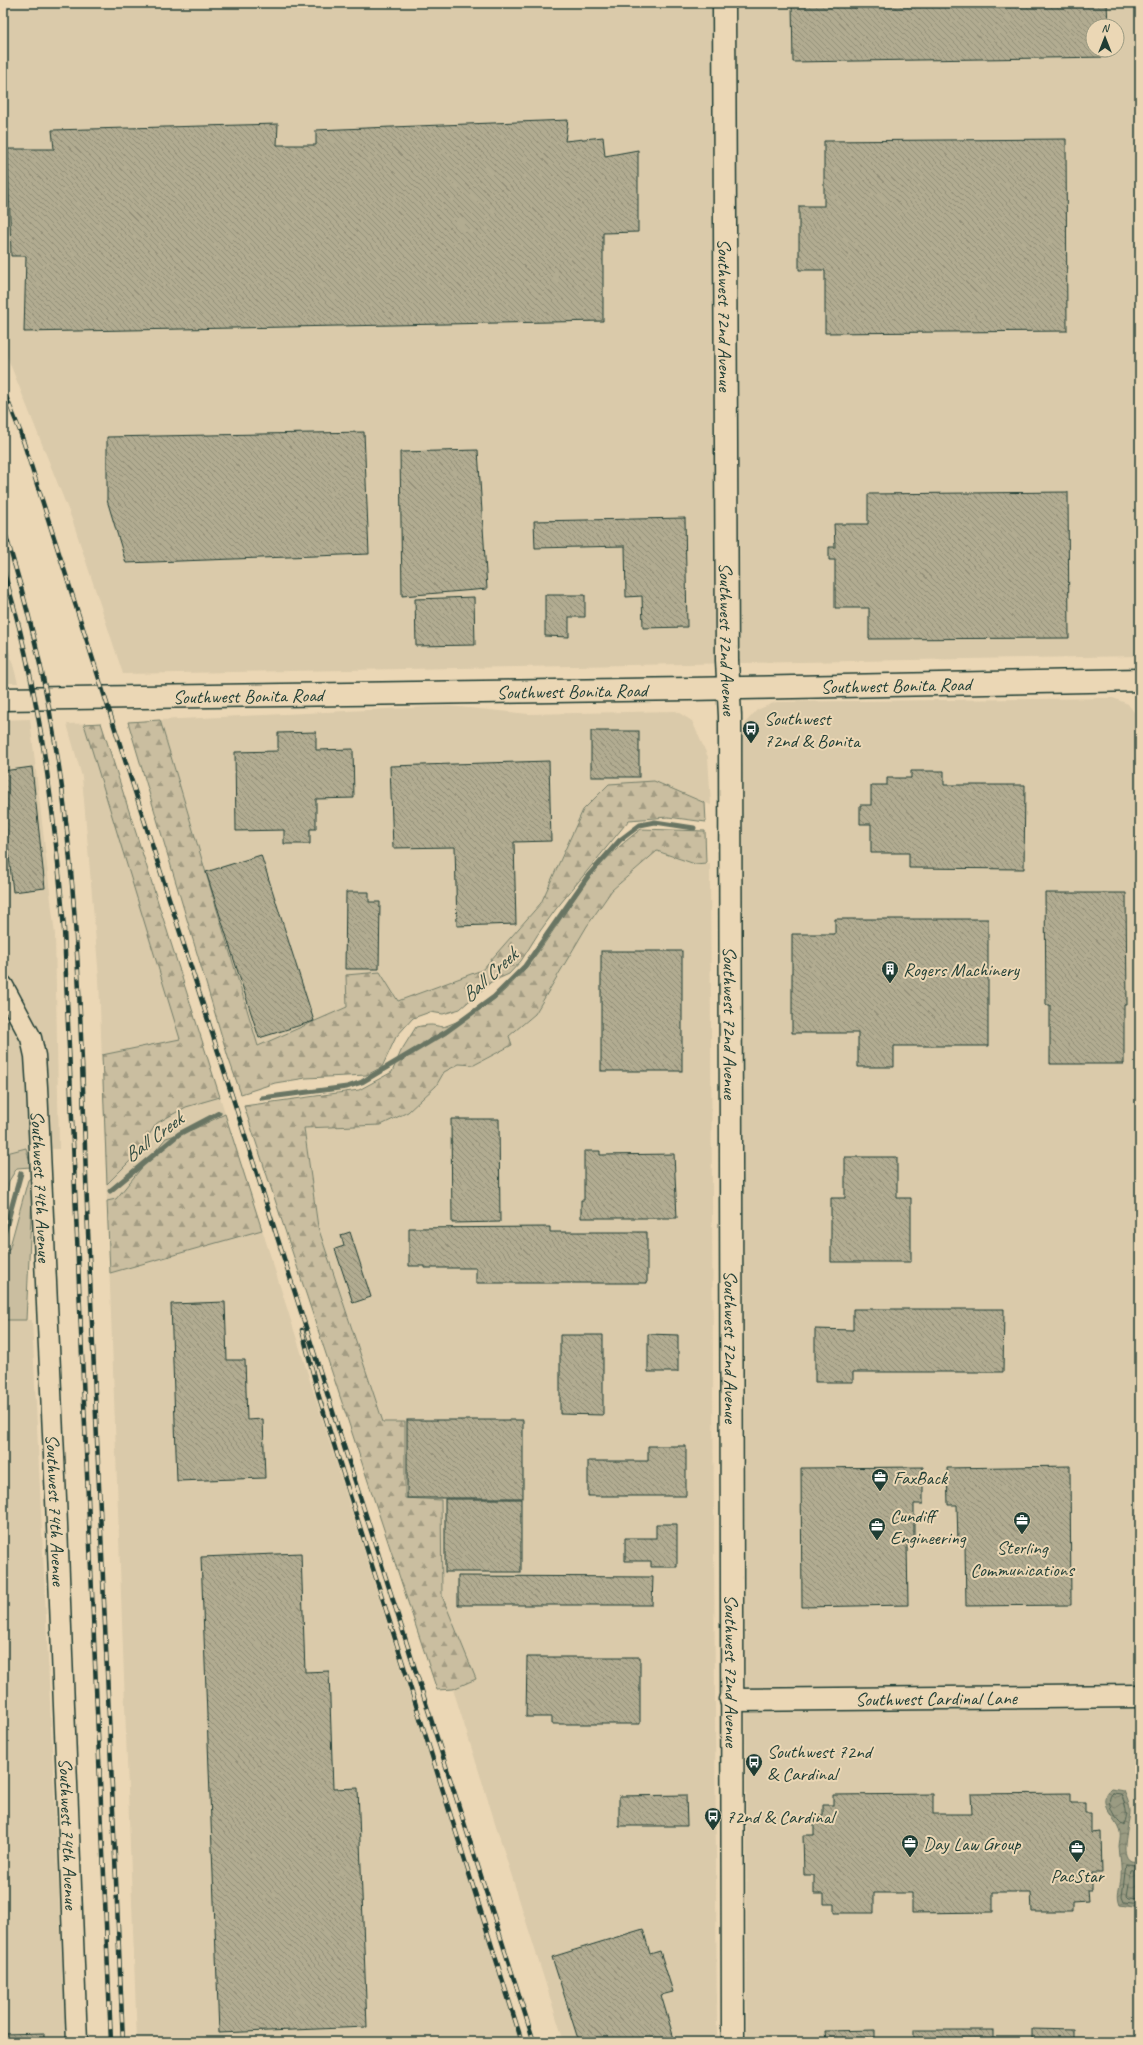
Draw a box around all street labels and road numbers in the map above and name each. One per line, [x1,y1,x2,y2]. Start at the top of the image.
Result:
street label: Southwest 72nd Avenue [712,239,737,393]
street label: Southwest 72nd Avenue [714,563,741,718]
street label: Southwest Bonita Road [820,672,975,699]
street label: Southwest Bonita Road [497,679,651,705]
street label: Southwest Bonita Road [173,683,327,710]
street label: Southwest 72nd Avenue [718,947,742,1101]
street label: Southwest 74th Avenue [25,1110,56,1264]
street label: Southwest 72nd Avenue [718,1271,743,1425]
street label: Southwest 74th Avenue [40,1434,70,1588]
street label: Southwest 72nd Avenue [719,1595,743,1749]
street label: Southwest Cardinal Lane [855,1686,1019,1712]
street label: Southwest 74th Avenue [53,1758,83,1912]

